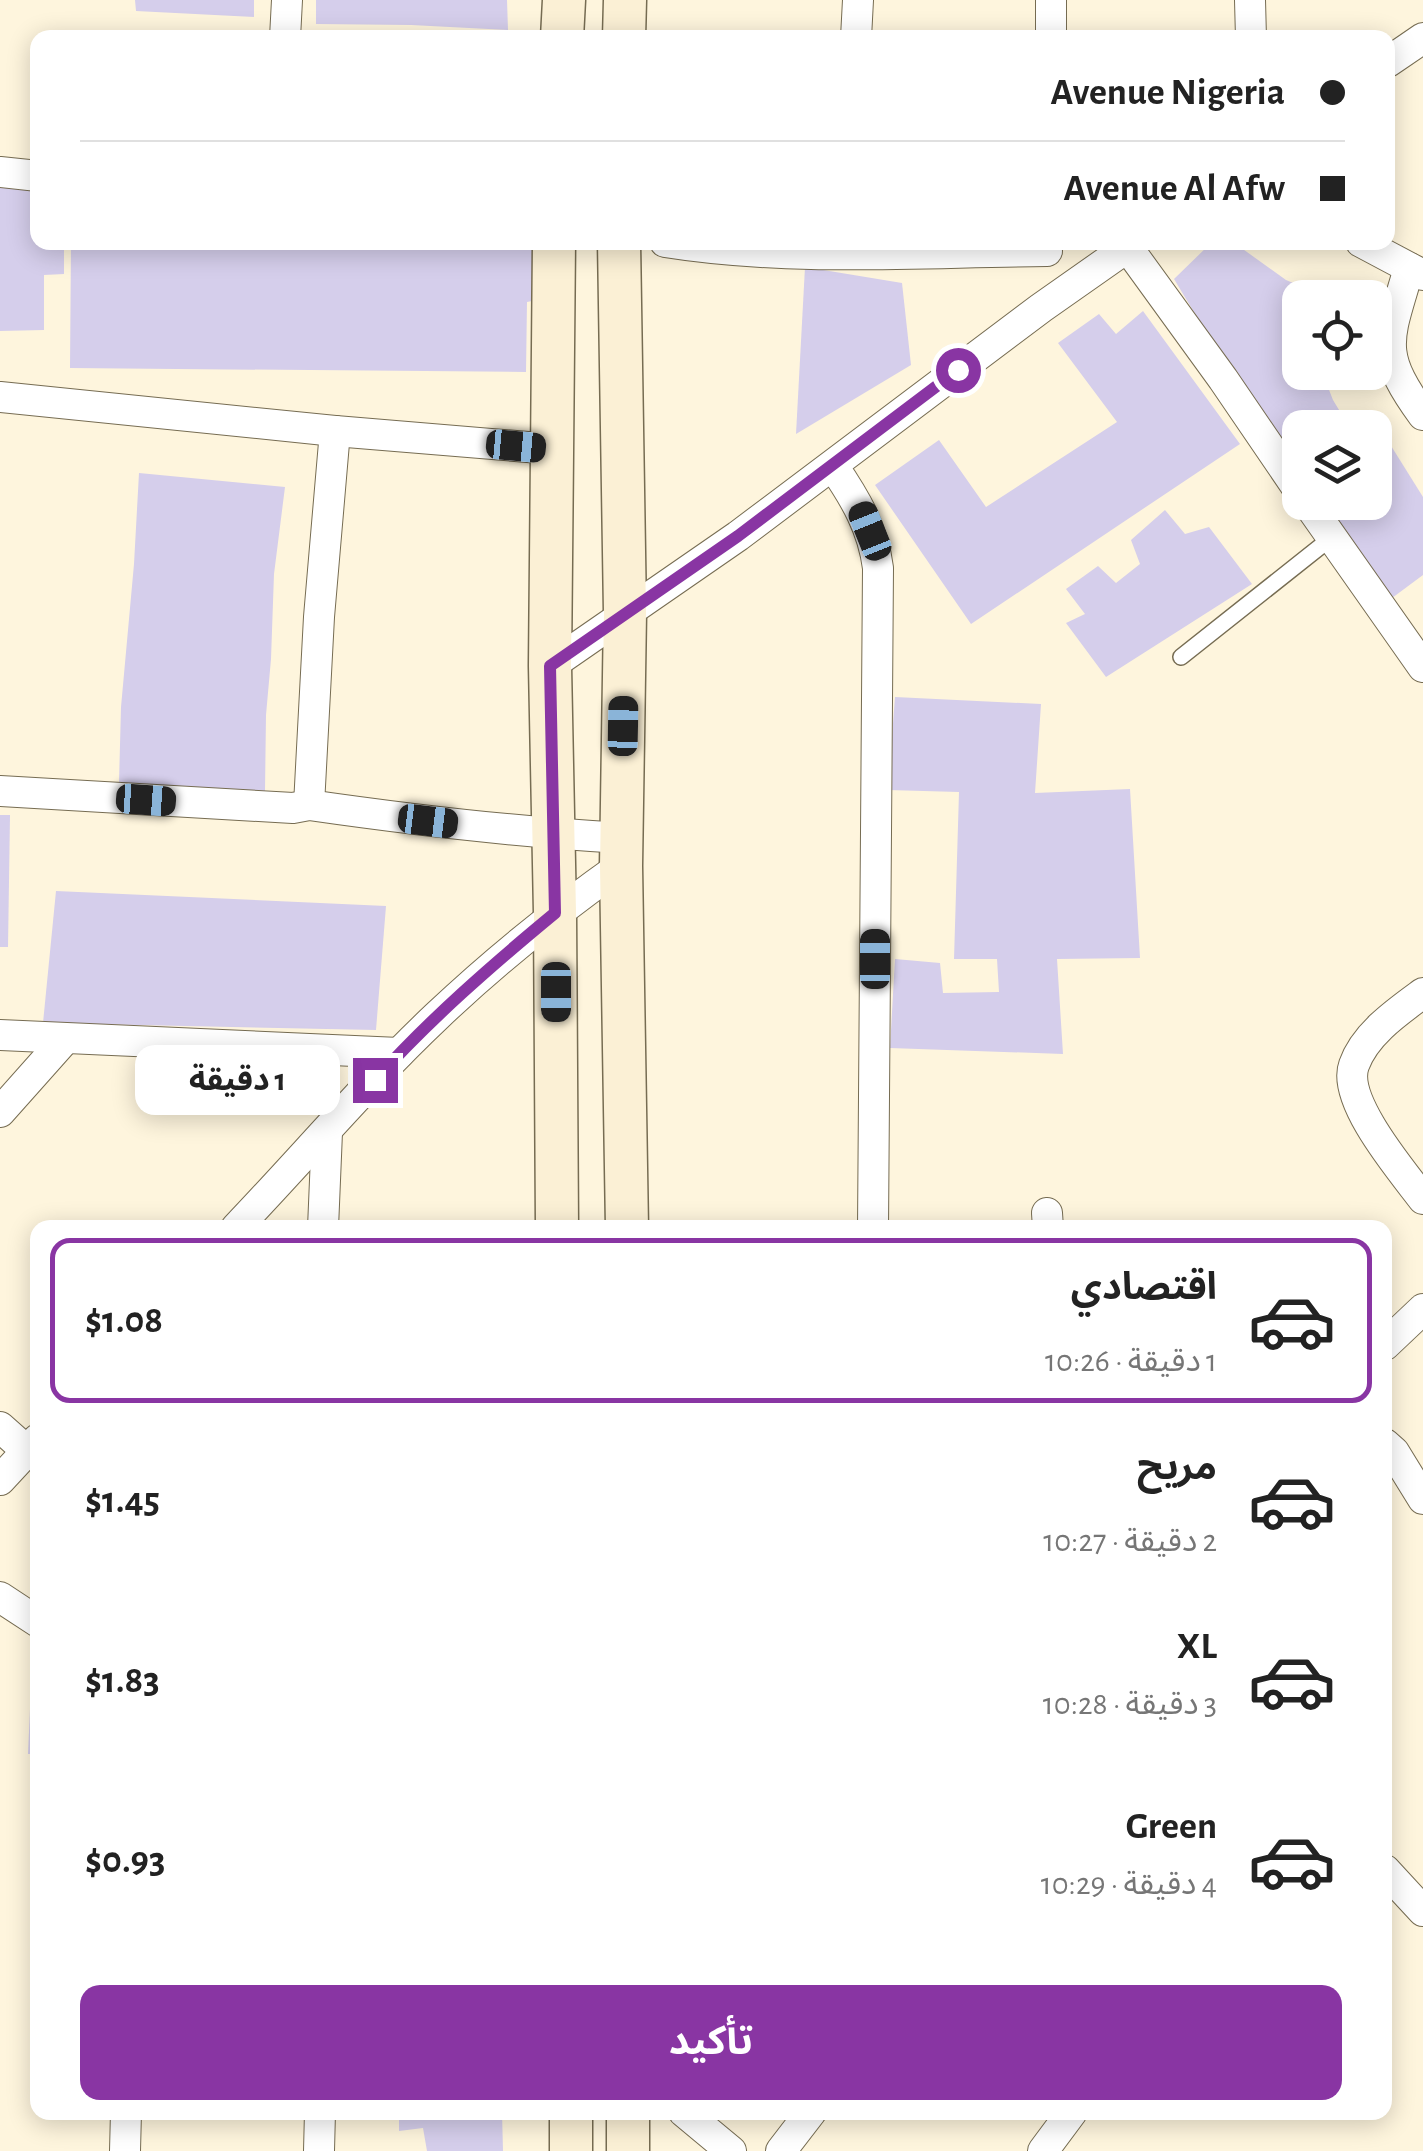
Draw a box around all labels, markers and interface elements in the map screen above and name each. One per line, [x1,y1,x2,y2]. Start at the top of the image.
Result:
text: Avenue Nigeria [1051,74,1285,112]
text: Avenue Al Afw [1064,170,1285,208]
map controls [1282,280,1392,520]
button: locate [1282,280,1392,390]
route start [936,348,981,393]
button: layers [1282,410,1392,520]
car [485,428,547,464]
car [845,498,895,564]
car [607,696,639,756]
car [115,783,177,817]
car [396,802,460,840]
car [860,929,890,989]
car [541,962,571,1022]
callout: 1 دقيقة [135,1045,340,1115]
route end [353,1058,398,1103]
text: 1 دقيقة [189,1064,286,1096]
text: اقتصادي [1071,1269,1217,1307]
icon: car [1247,1276,1337,1366]
text: $1.08 [85,1302,163,1340]
text: 1 دقيقة · 10:26 [1045,1345,1217,1377]
text: مريح [1137,1449,1217,1487]
icon: car [1247,1456,1337,1546]
text: $1.45 [85,1482,160,1520]
text: 2 دقيقة · 10:27 [1043,1525,1217,1557]
text: XL [1177,1628,1217,1666]
icon: car [1247,1636,1337,1726]
text: $1.83 [85,1662,160,1700]
text: 3 دقيقة · 10:28 [1043,1688,1217,1720]
text: Green [1126,1808,1217,1846]
icon: car [1247,1816,1337,1906]
text: $0.93 [85,1842,165,1880]
text: 4 دقيقة · 10:29 [1041,1868,1217,1900]
button: تأكيد [80,1985,1342,2100]

